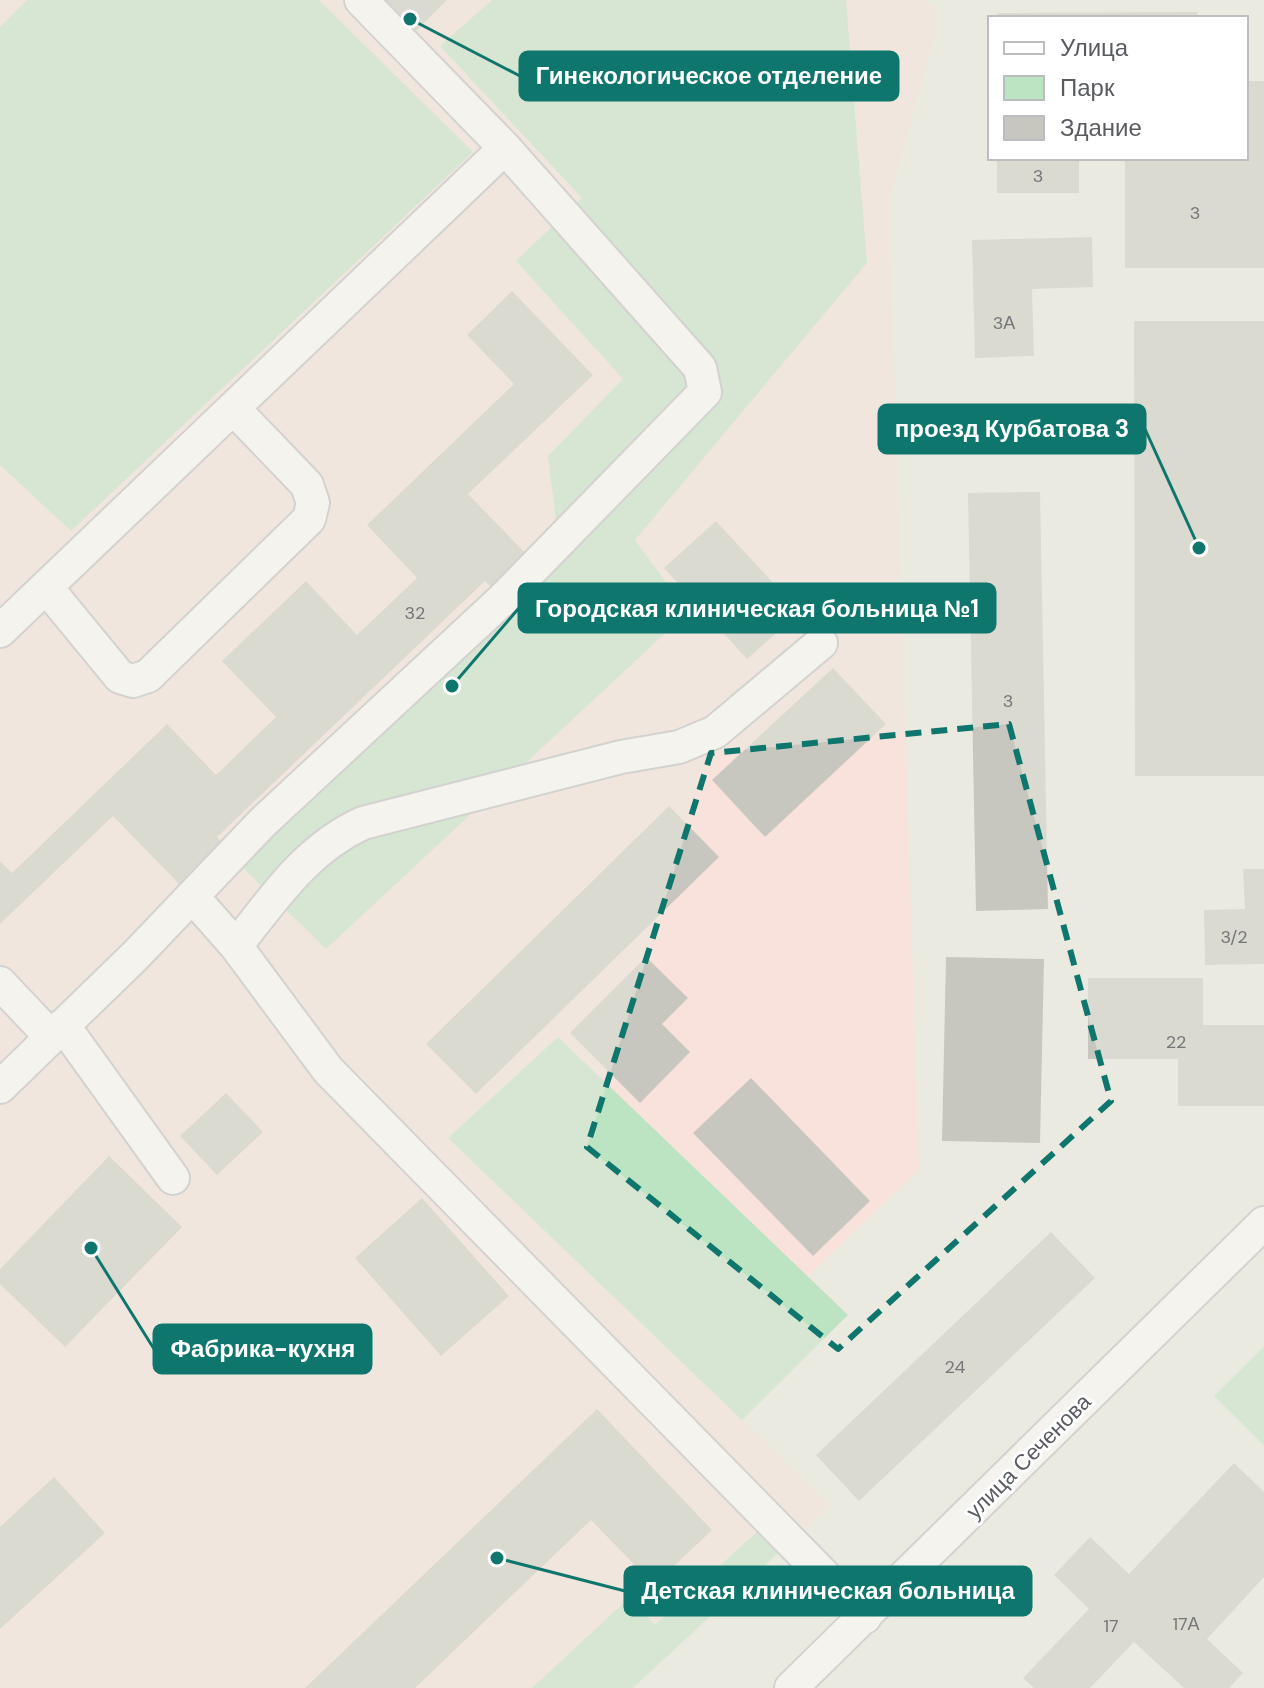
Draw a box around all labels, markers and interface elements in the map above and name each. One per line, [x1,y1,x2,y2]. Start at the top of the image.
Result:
legend [988,16,1248,160]
text: Улица [1060,32,1129,63]
callout: Гинекологическое отделение [520,52,898,100]
text: Гинекологическое отделение [536,60,882,91]
text: Парк [1060,72,1115,103]
text: Здание [1060,112,1142,143]
house number: 3 [1033,164,1043,188]
house number: 3 [1190,201,1200,225]
house number: 3А [993,311,1015,335]
callout: проезд Курбатова 3 [879,405,1145,453]
text: проезд Курбатова 3 [895,413,1129,444]
callout: Городская клиническая больница №1 [519,584,995,632]
text: Городская клиническая больница №1 [535,593,979,624]
house number: 32 [404,601,426,625]
house number: 3 [1003,689,1013,713]
house number: 3/2 [1220,925,1248,949]
house number: 22 [1166,1030,1186,1054]
callout: Фабрика-кухня [154,1325,371,1373]
text: Фабрика-кухня [171,1333,355,1364]
house number: 24 [945,1355,966,1379]
street label: улица Сеченова [960,1387,1098,1525]
callout: Детская клиническая больница [625,1567,1031,1615]
text: Детская клиническая больница [641,1575,1015,1606]
house number: 17А [1172,1612,1200,1636]
house number: 17 [1103,1614,1119,1638]

